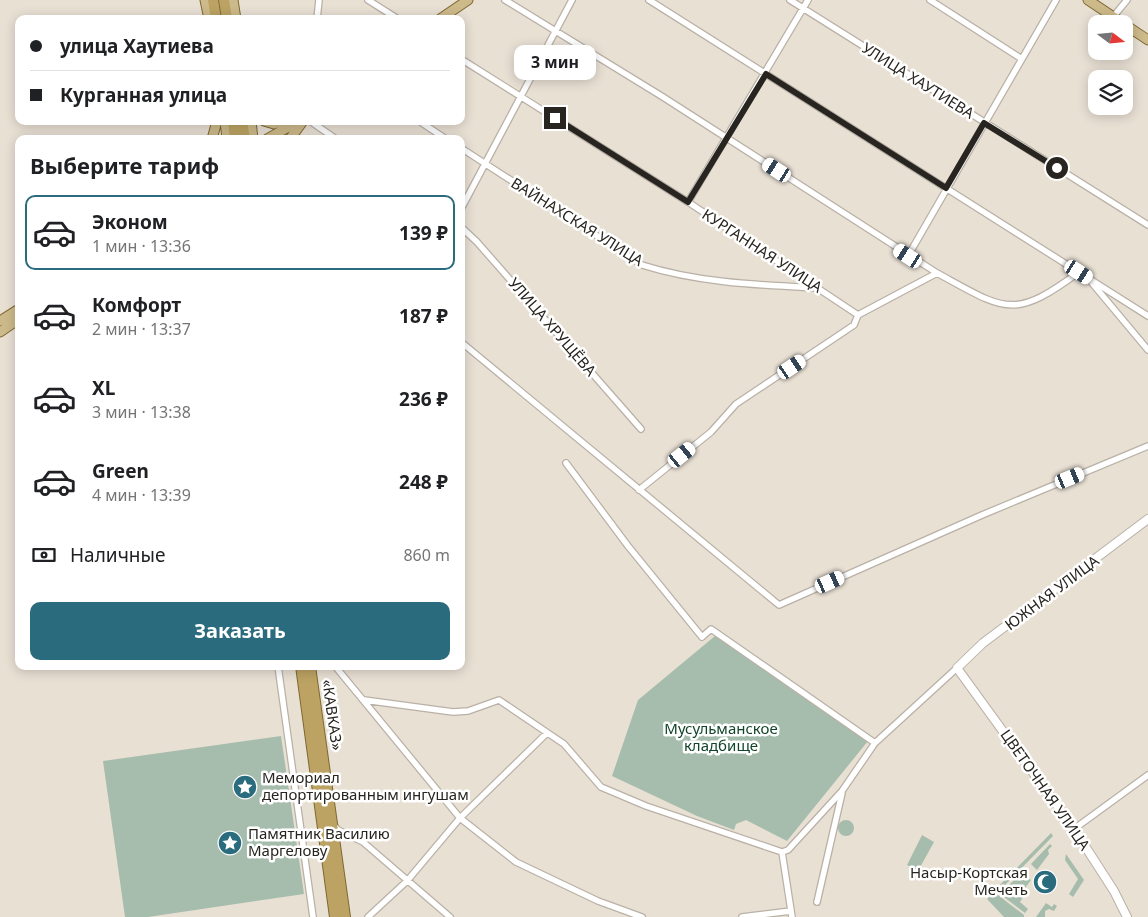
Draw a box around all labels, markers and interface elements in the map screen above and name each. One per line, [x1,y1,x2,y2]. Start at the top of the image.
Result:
north arrow [1088,15,1132,60]
map controls [1088,15,1133,115]
text: улица Хаутиева [60,33,214,59]
street label: УЛИЦА ХАУТИЕВА [859,38,979,123]
callout: 3 мин [514,46,596,80]
text: 3 мин [531,51,579,73]
button: layers [1088,70,1133,115]
text: Курганная улица [60,82,227,108]
route end [544,107,566,129]
text: Выберите тариф [30,150,219,180]
car [760,156,793,184]
route start [1046,157,1068,179]
street label: ВАЙНАХСКАЯ УЛИЦА [508,172,648,270]
street label: КУРГАННАЯ УЛИЦА [699,204,827,297]
text: Эконом [92,209,168,235]
icon: car [32,210,77,255]
text: 139 ₽ [399,220,448,246]
text: 1 мин · 13:36 [92,235,191,257]
car [891,242,924,270]
car [1062,258,1095,286]
street label: УЛИЦА ХРУЩЁВА [504,273,601,380]
text: Комфорт [92,292,181,318]
icon: car [32,293,77,338]
text: 187 ₽ [399,303,448,329]
text: 2 мин · 13:37 [92,318,191,340]
car [775,352,808,382]
text: XL [92,375,115,401]
icon: car [32,376,77,421]
text: 236 ₽ [399,386,448,412]
text: 3 мин · 13:38 [92,401,191,423]
car [665,440,698,470]
text: Green [92,458,149,484]
icon: car [32,459,77,504]
car [1053,465,1086,491]
text: 248 ₽ [399,469,448,495]
text: 4 мин · 13:39 [92,484,191,506]
icon: cash [30,541,58,569]
text: Наличные [70,542,165,568]
text: 860 m [403,544,450,566]
street label: ЮЖНАЯ УЛИЦА [1000,550,1103,634]
car [813,569,846,595]
button: Заказать [30,602,450,660]
street label: «КАВКАЗ» [318,678,348,752]
park label: Мусульманское кладбище [664,718,778,755]
street label: ЦВЕТОЧНАЯ УЛИЦА [997,725,1095,854]
place label: Мемориал депортированным ингушам [262,767,469,804]
place icon: Мемориал депортированным ингушам [232,774,258,800]
place label: Памятник Василию Маргелову [248,823,390,860]
place icon: Памятник Василию Маргелову [217,830,243,856]
place label: Насыр-Кортская Мечеть [910,862,1028,899]
mosque icon: Насыр-Кортская Мечеть [1032,869,1058,895]

